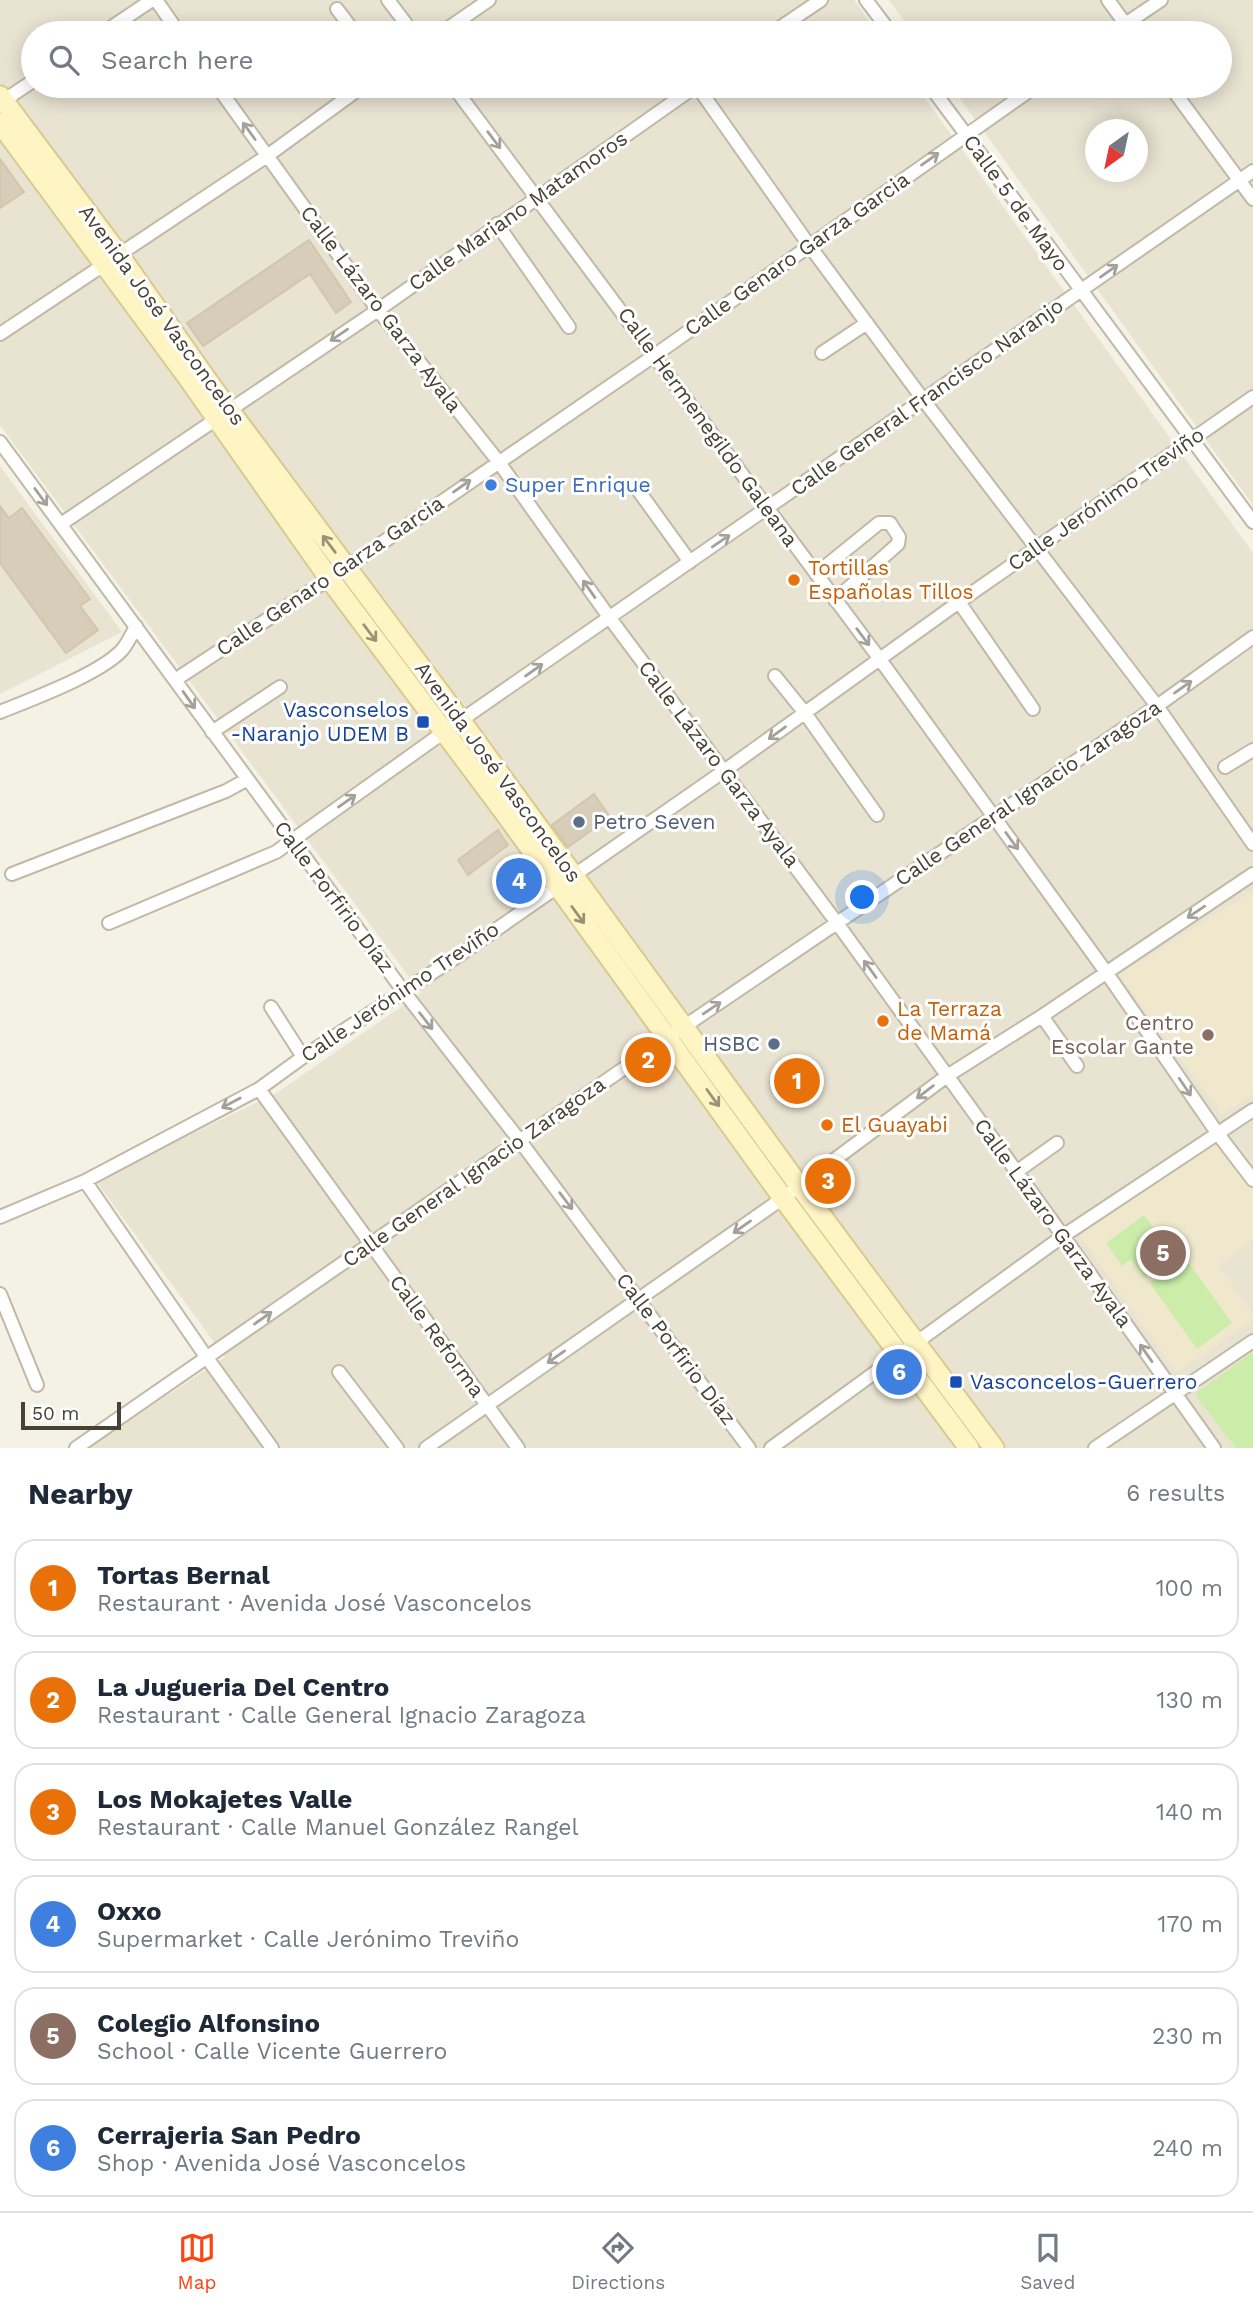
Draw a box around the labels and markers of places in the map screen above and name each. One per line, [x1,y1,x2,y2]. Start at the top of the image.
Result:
place label: Super Enrique [505,472,651,497]
marker: Super Enrique [483,477,499,493]
place label: Tortillas Españolas Tillos [808,555,974,604]
marker: Tortillas Españolas Tillos [786,572,802,588]
place label: Vasconselos -Naranjo UDEM B [230,697,409,746]
marker: Vasconselos -Naranjo UDEM B [415,714,431,730]
place label: Petro Seven [593,809,716,834]
marker: Petro Seven [571,814,587,830]
pin: 4 [496,855,542,907]
place label: La Terraza de Mamá [897,996,1002,1045]
place label: Centro Escolar Gante [1051,1010,1194,1059]
marker: La Terraza de Mamá [875,1013,891,1029]
marker: Centro Escolar Gante [1200,1027,1216,1043]
place label: HSBC [703,1031,760,1056]
pin: 2 [625,1034,671,1086]
marker: HSBC [766,1036,782,1052]
pin: 1 [774,1055,820,1107]
place label: El Guayabi [841,1112,948,1137]
marker: El Guayabi [819,1117,835,1133]
pin: 3 [805,1155,851,1207]
pin: 5 [1140,1227,1186,1279]
pin: 6 [876,1346,922,1398]
place label: Vasconcelos-Guerrero [970,1369,1197,1394]
marker: Vasconcelos-Guerrero [948,1374,964,1390]

